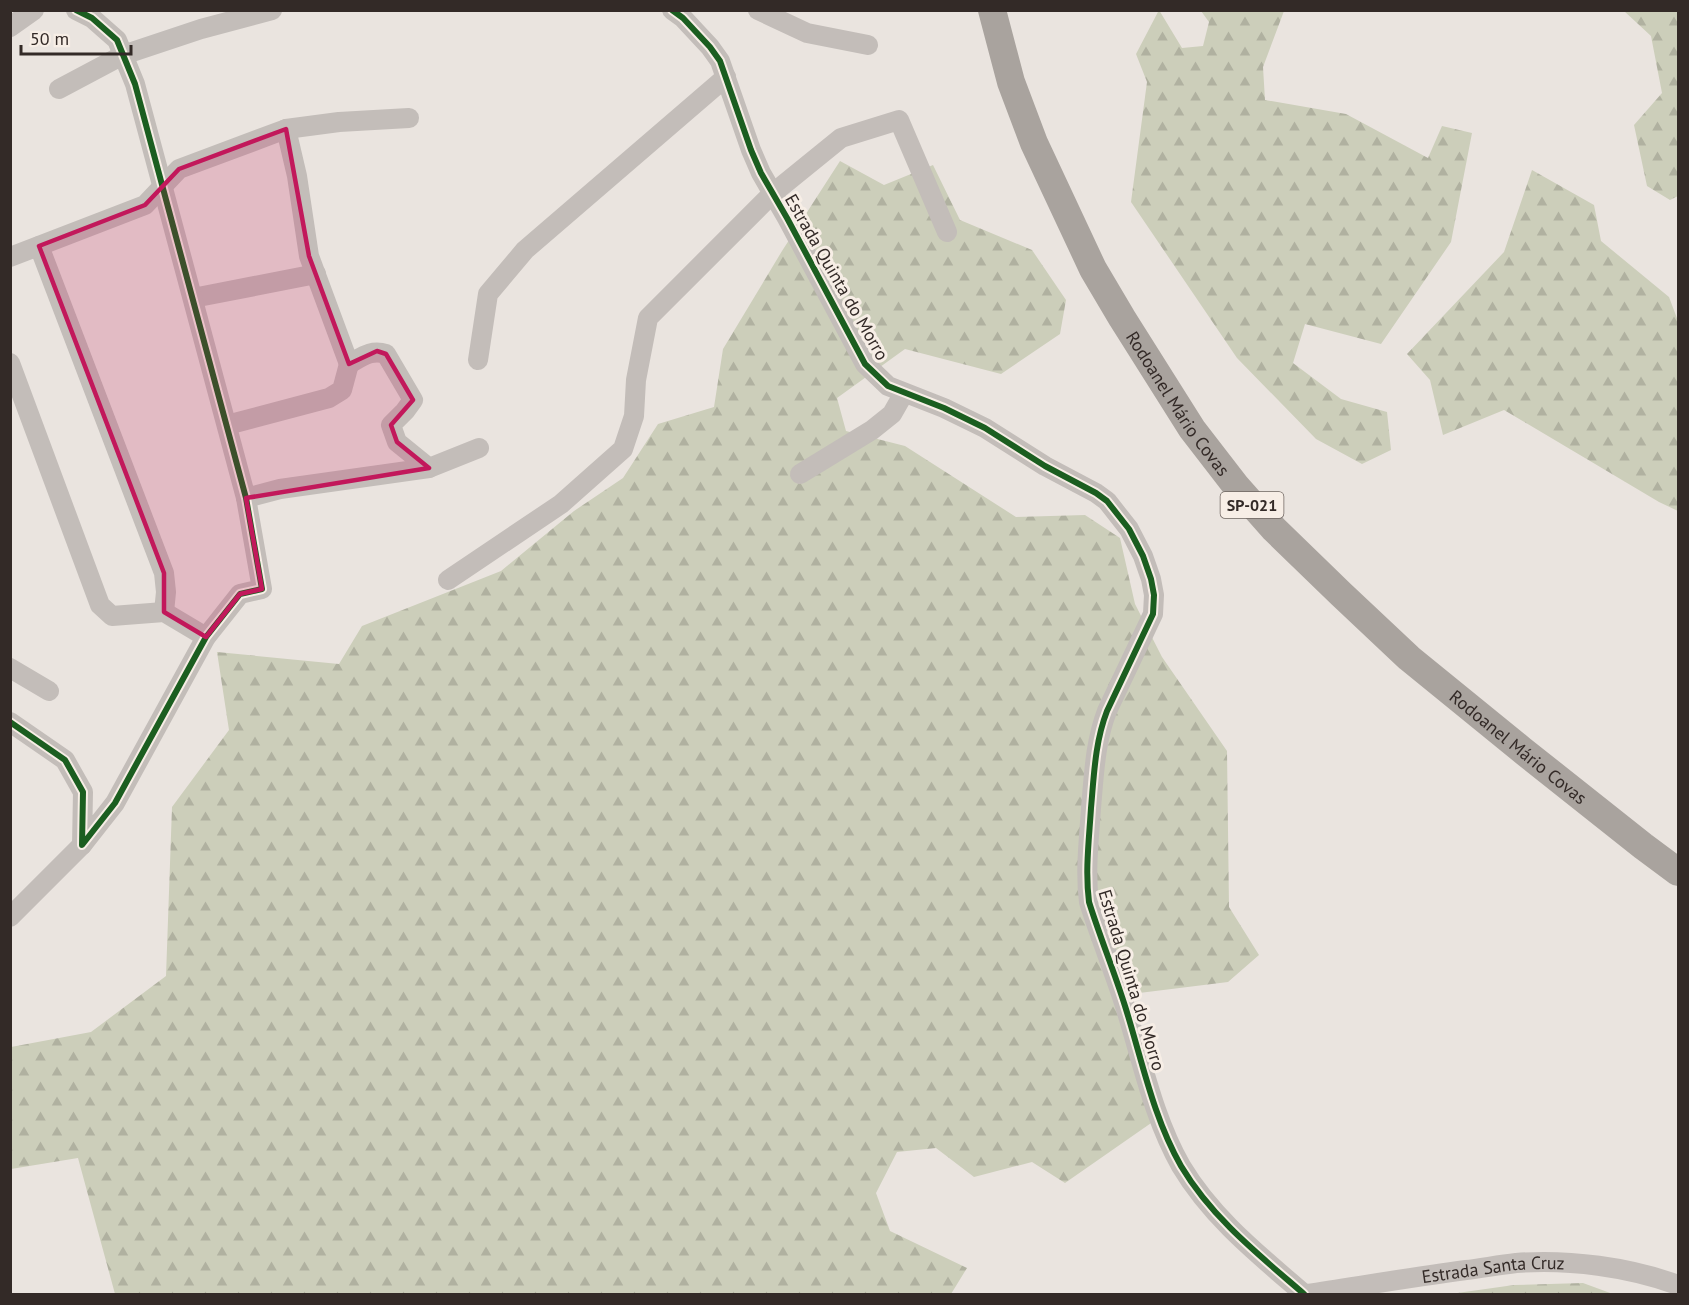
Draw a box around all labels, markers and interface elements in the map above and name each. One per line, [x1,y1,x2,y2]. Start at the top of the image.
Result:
scale bar [21,18,130,56]
text: 50 m [30,27,69,50]
street label: Estrada Quinta do Morro [780,190,894,364]
street label: Rodoanel Mário Covas [1122,327,1235,480]
road number: SP-021 [1220,492,1284,518]
street label: Rodoanel Mário Covas [1445,684,1592,809]
street label: Estrada Quinta do Morro [1093,887,1171,1073]
street label: Estrada Santa Cruz [1420,1250,1565,1288]

